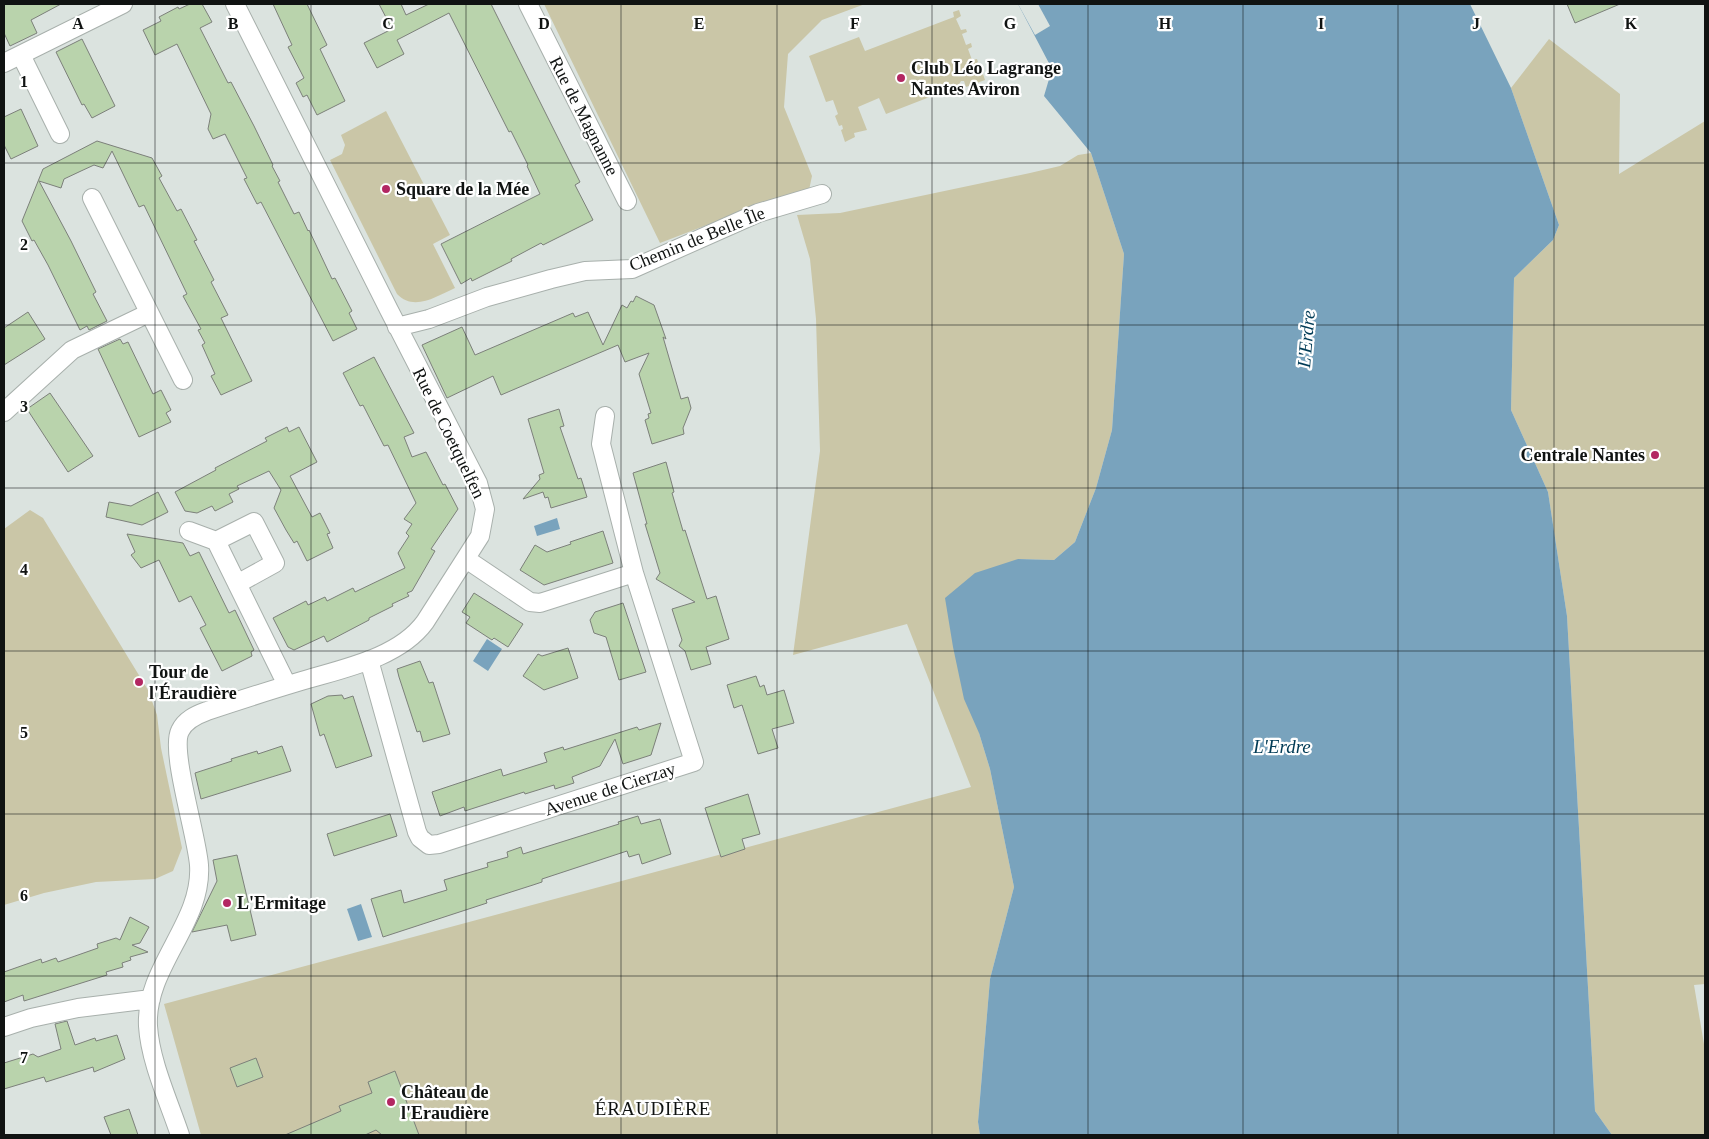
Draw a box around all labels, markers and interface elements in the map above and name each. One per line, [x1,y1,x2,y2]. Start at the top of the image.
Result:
text: A [72,15,84,32]
text: B [228,15,239,32]
text: C [382,15,394,32]
text: D [538,15,550,32]
text: E [694,15,704,32]
text: F [850,15,860,32]
text: G [1004,15,1017,32]
text: H [1159,15,1172,32]
text: I [1318,15,1324,32]
text: J [1472,15,1480,32]
text: K [1625,15,1638,32]
street label: Rue de Magnanne [545,53,623,179]
place label: Club Léo Lagrange Nantes Aviron [911,58,1061,99]
marker: Club Léo Lagrange Nantes Aviron [895,72,907,84]
text: 1 [20,73,28,90]
place label: Square de la Mée [396,179,529,199]
marker: Square de la Mée [380,183,392,195]
street label: Chemin de Belle Île [626,202,768,275]
text: 2 [20,236,28,253]
water label: L'Erdre [1293,309,1319,370]
street label: Rue de Coetquelfen [409,364,489,502]
text: 3 [20,398,28,415]
place label: Centrale Nantes [1521,445,1645,465]
marker: Centrale Nantes [1649,449,1661,461]
text: 4 [20,561,28,578]
place label: Tour de l'Éraudière [149,662,237,703]
marker: Tour de l'Éraudière [133,676,145,688]
text: 5 [20,724,28,741]
water label: L'Erdre [1252,736,1311,757]
street label: Avenue de Cierzay [542,758,678,820]
text: 6 [20,887,28,904]
place label: L'Ermitage [237,893,326,913]
marker: L'Ermitage [221,897,233,909]
text: 7 [20,1049,28,1066]
place label: Château de l'Eraudière [401,1082,489,1123]
marker: Château de l'Eraudière [385,1096,397,1108]
district label: ÉRAUDIÈRE [595,1098,711,1119]

